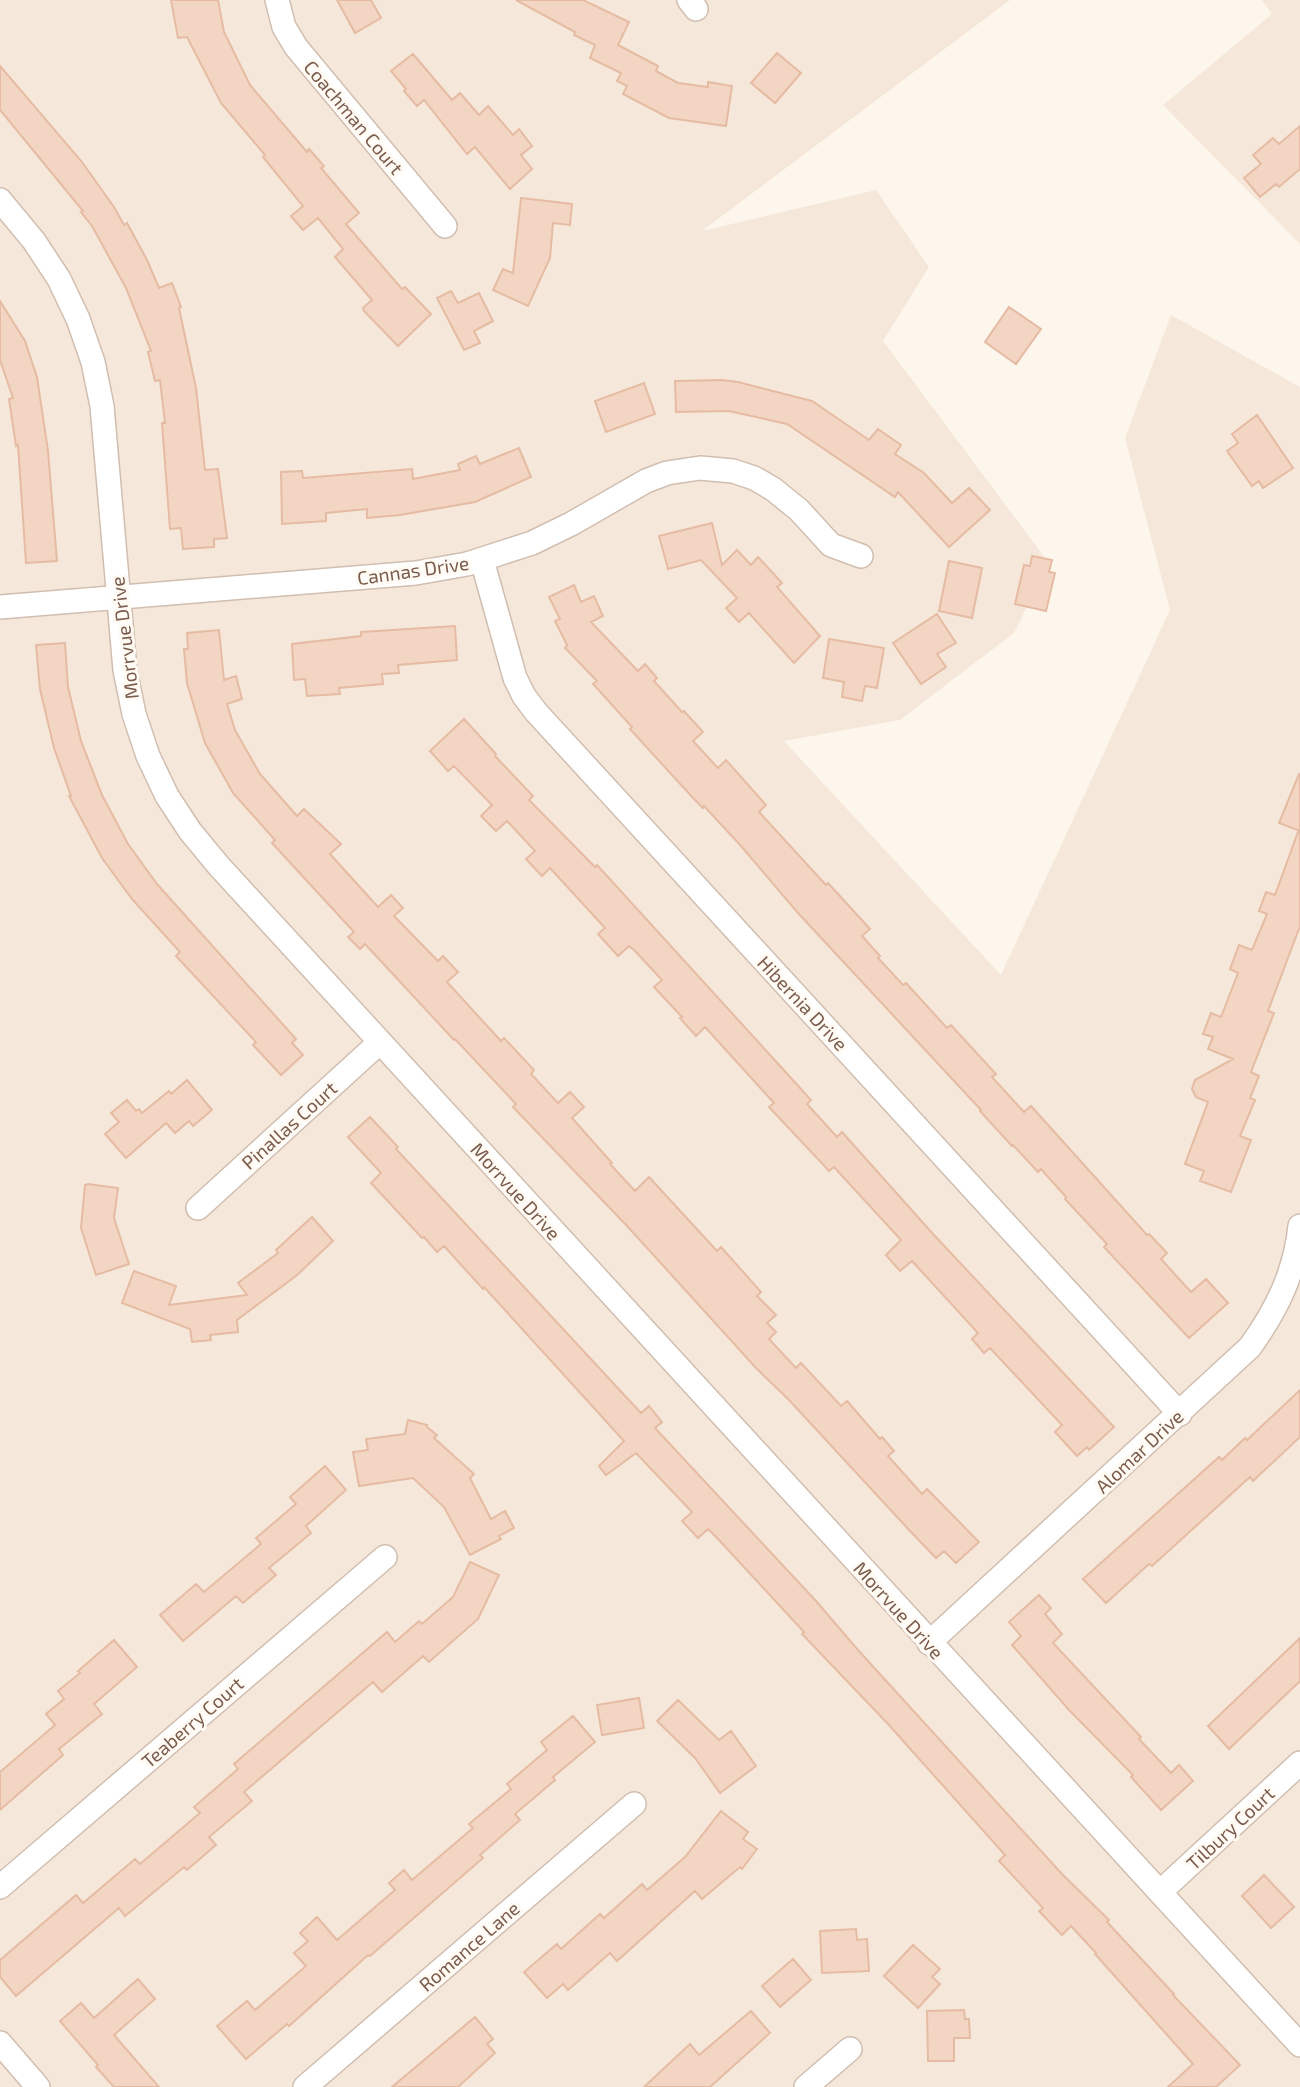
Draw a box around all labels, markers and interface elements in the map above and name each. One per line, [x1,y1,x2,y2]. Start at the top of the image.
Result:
street label: Coachman Court [300,55,408,179]
street label: Cannas Drive [356,551,470,589]
street label: Morrvue Drive [105,575,143,701]
street label: Hibernia Drive [753,951,853,1055]
street label: Pinallas Court [237,1076,341,1174]
street label: Morrvue Drive [466,1138,566,1244]
street label: Alomar Drive [1090,1404,1188,1498]
street label: Morrvue Drive [849,1557,949,1663]
street label: Teaberry Court [137,1672,247,1772]
street label: Tilbury Court [1181,1781,1279,1875]
street label: Romance Lane [414,1896,524,1996]

